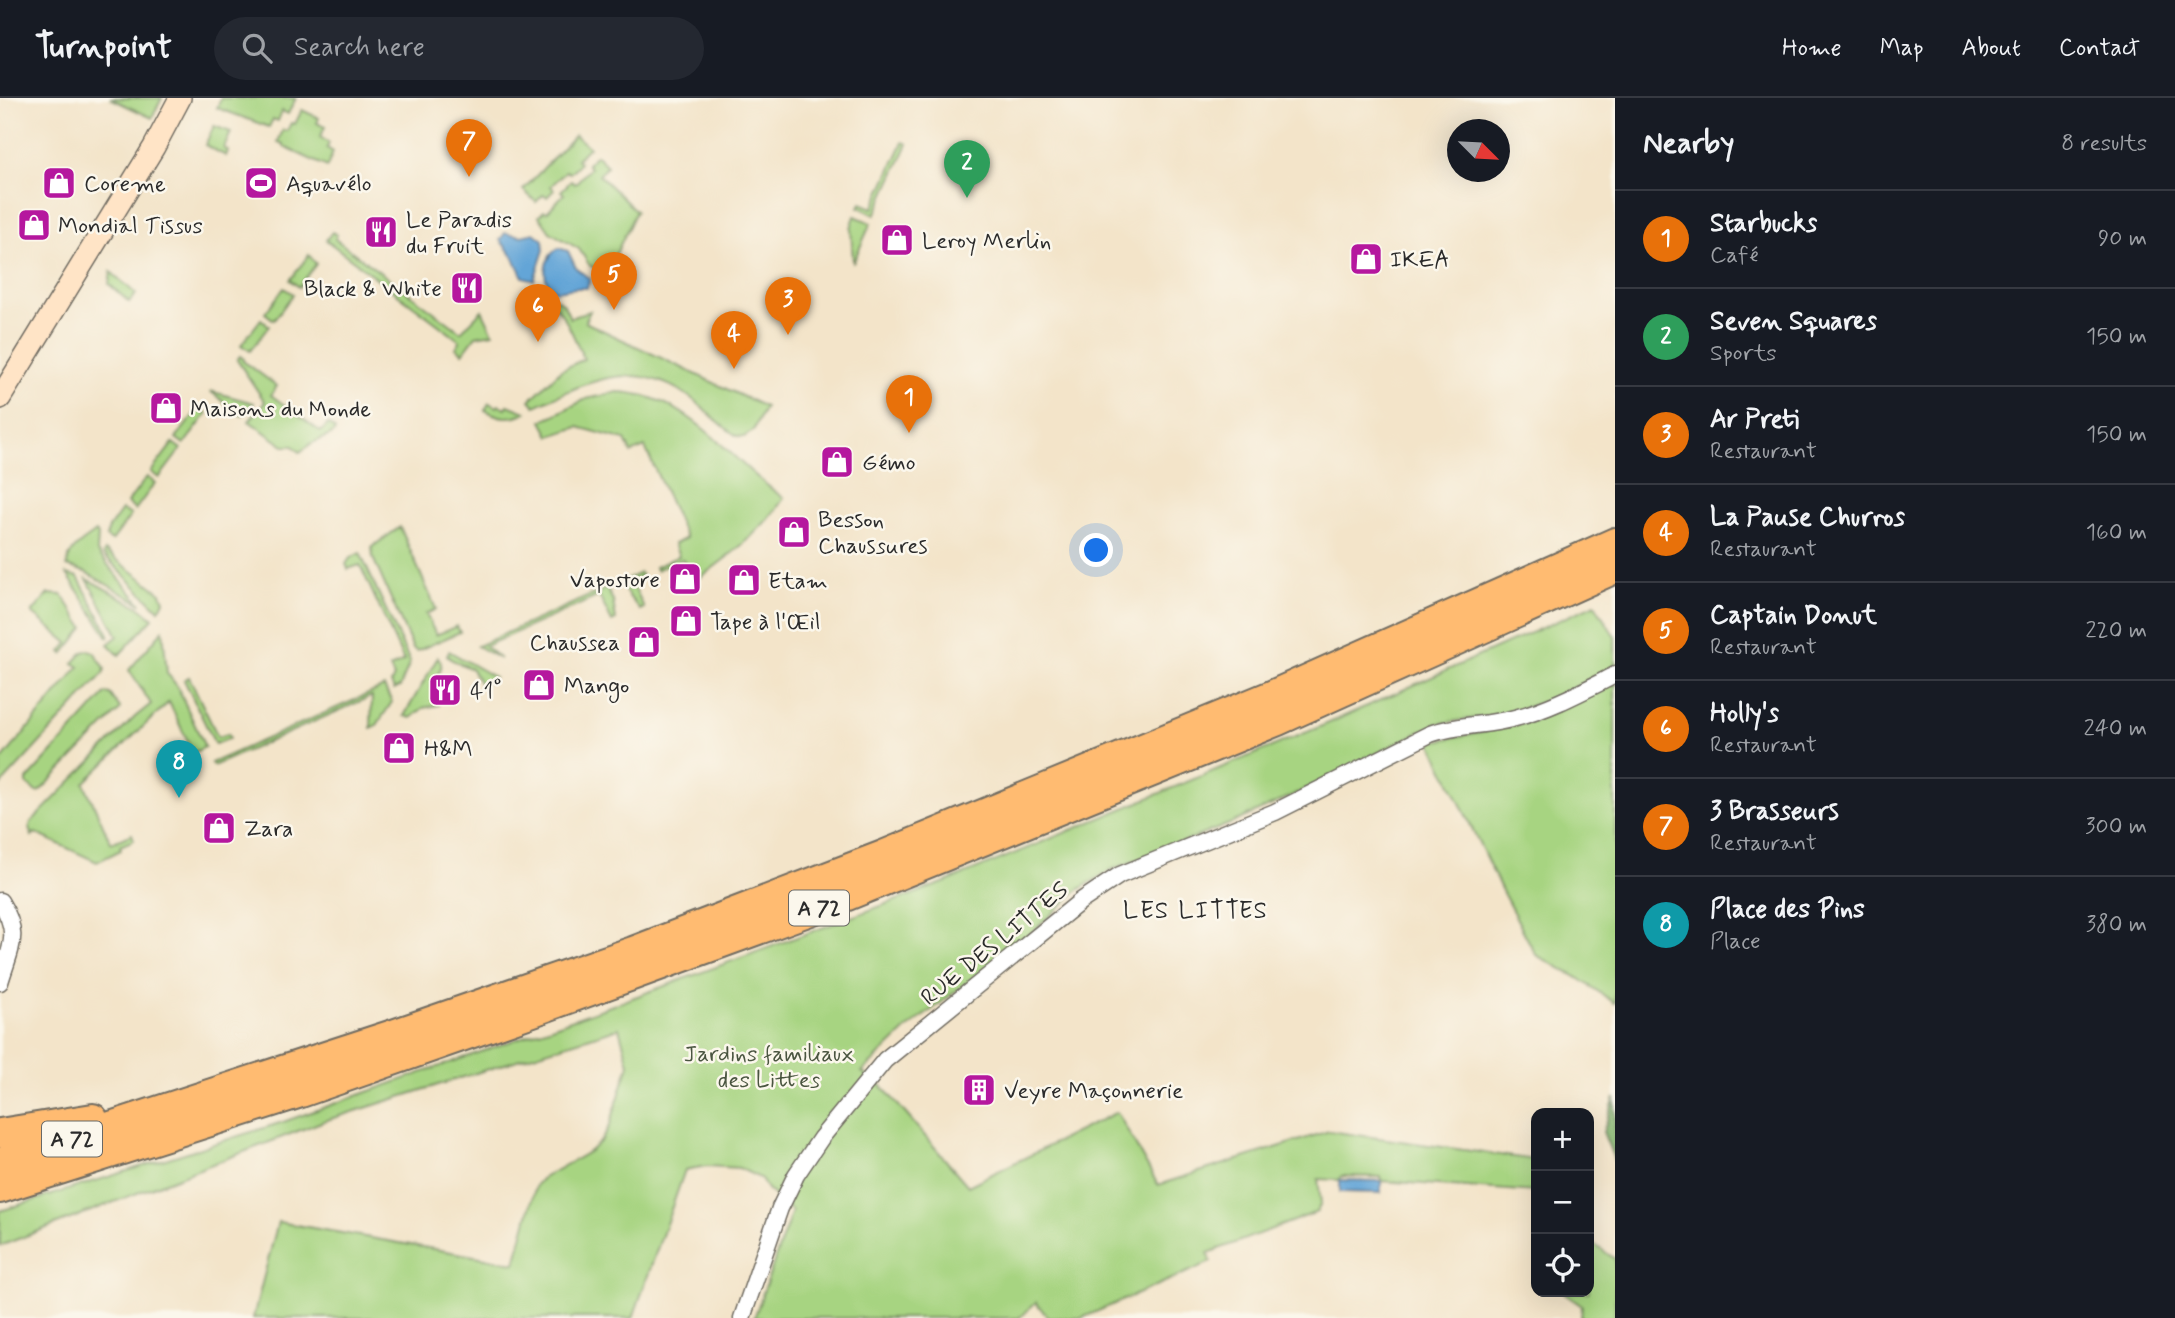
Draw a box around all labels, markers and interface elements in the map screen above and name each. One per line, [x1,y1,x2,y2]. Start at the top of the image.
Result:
search box [214,17,704,80]
text: Turnpoint [35,26,172,70]
icon: search [238,29,276,67]
text: Search here [294,31,425,65]
text: Home [1782,33,1842,64]
text: Map [1880,33,1924,64]
text: About [1962,33,2021,64]
text: Contact [2059,33,2140,64]
pin: 7 [446,119,492,177]
north arrow [1447,119,1510,182]
text: Nearby [1643,124,1734,163]
text: 8 results [2061,129,2147,159]
pin: 2 [944,140,990,198]
shop icon: Coreme [40,164,78,202]
sports icon: Aquavélo [242,164,280,202]
place label: Coreme [84,170,166,200]
place label: Aquavélo [286,170,372,200]
shop icon: Mondial Tissus [15,206,53,244]
place label: Le Paradis du Fruit [406,206,512,262]
text: Starbucks [1710,207,1817,241]
place label: Mondial Tissus [58,212,203,242]
restaurant icon: Le Paradis du Fruit [362,213,400,251]
shop icon: Leroy Merlin [878,221,916,259]
text: 1 [1661,224,1671,254]
text: 90 m [2098,224,2147,254]
place label: Leroy Merlin [922,227,1051,257]
shop icon: IKEA [1347,240,1385,278]
text: Café [1710,241,1759,271]
place label: IKEA [1390,246,1450,276]
pin: 5 [591,252,637,310]
restaurant icon: Black & White [448,269,486,307]
place label: Black & White [304,275,442,305]
pin: 3 [765,277,811,335]
pin: 6 [515,284,561,342]
text: Seven Squares [1710,305,1877,339]
pin: 4 [711,311,757,369]
text: 2 [1660,322,1672,352]
text: 150 m [2086,322,2147,352]
text: Sports [1710,339,1777,369]
pin: 1 [886,375,932,433]
shop icon: Maisons du Monde [147,389,185,427]
place label: Maisons du Monde [190,395,371,425]
text: Ar Preti [1710,403,1799,437]
text: 3 [1661,420,1671,450]
text: 150 m [2086,420,2147,450]
text: Restaurant [1710,437,1817,467]
shop icon: Gémo [818,443,856,481]
place label: Gémo [862,449,916,479]
text: La Pause Churros [1710,501,1905,535]
place label: Besson Chaussures [818,506,928,562]
shop icon: Besson Chaussures [775,513,813,551]
text: 4 [1659,518,1673,548]
text: 160 m [2086,518,2147,548]
your location [1079,533,1113,567]
text: Restaurant [1710,535,1817,565]
shop icon: Vapostore [666,560,704,598]
shop icon: Etam [725,561,763,599]
place label: Vapostore [570,566,660,596]
place label: Etam [768,567,828,597]
text: Captain Donut [1710,599,1877,633]
shop icon: Tape à l'Œil [667,602,705,640]
place label: Tape à l'Œil [710,608,821,638]
text: 5 [1659,616,1673,646]
text: 220 m [2085,616,2147,646]
shop icon: Chaussea [625,623,663,661]
place label: Chaussea [530,629,620,659]
text: Restaurant [1710,633,1817,663]
shop icon: Mango [520,666,558,704]
restaurant icon: 41° [426,671,464,709]
place label: Mango [564,672,629,704]
place label: 41° [470,677,502,707]
text: Holly's [1710,697,1779,731]
text: 6 [1660,714,1672,744]
text: 240 m [2083,714,2147,744]
shop icon: H&M [380,729,418,767]
text: Restaurant [1710,731,1817,761]
place label: H&M [424,735,472,765]
pin: 8 [156,740,202,798]
text: 3 Brasseurs [1710,795,1839,829]
shop icon: Zara [200,809,238,847]
text: 7 [1659,812,1673,842]
text: 300 m [2085,812,2147,842]
place label: Zara [244,815,293,845]
text: Restaurant [1710,829,1817,859]
street label: RUE DES LITTES [915,876,1075,1013]
road number: A 72 [789,890,849,926]
text: Place des Pins [1710,893,1865,927]
district label: LES LITTES [1123,896,1269,927]
text: 8 [1660,910,1672,940]
text: 380 m [2086,910,2147,940]
text: Place [1710,927,1761,957]
park label: Jardins familiaux des Littes [684,1040,854,1096]
building icon: Veyre Maçonnerie [960,1071,998,1109]
place label: Veyre Maçonnerie [1004,1077,1183,1107]
map controls [1531,1108,1594,1297]
button: + [1531,1108,1594,1171]
road number: A 72 [42,1122,102,1156]
button: − [1531,1171,1594,1234]
button: locate [1531,1234,1594,1297]

